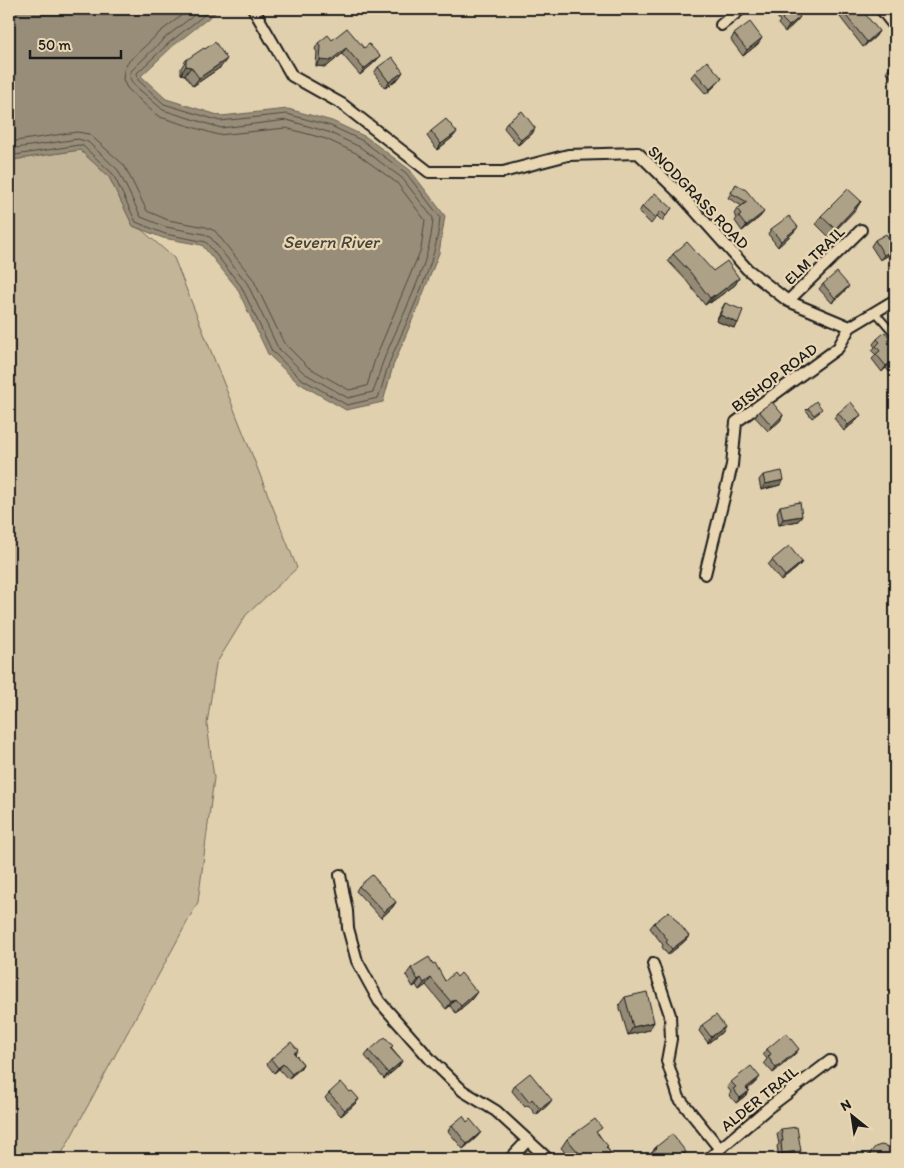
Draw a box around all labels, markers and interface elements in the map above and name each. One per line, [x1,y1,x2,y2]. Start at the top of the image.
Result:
scale bar [30,28,121,60]
text: 50 m [38,36,71,54]
street label: SNODGRASS ROAD [644,141,753,253]
street label: ELM TRAIL [780,222,848,289]
water label: Severn River [283,231,381,253]
street label: BISHOP ROAD [727,339,821,416]
street label: ALDER TRAIL [717,1061,802,1135]
north arrow [826,1090,876,1140]
text: N [837,1095,854,1115]

